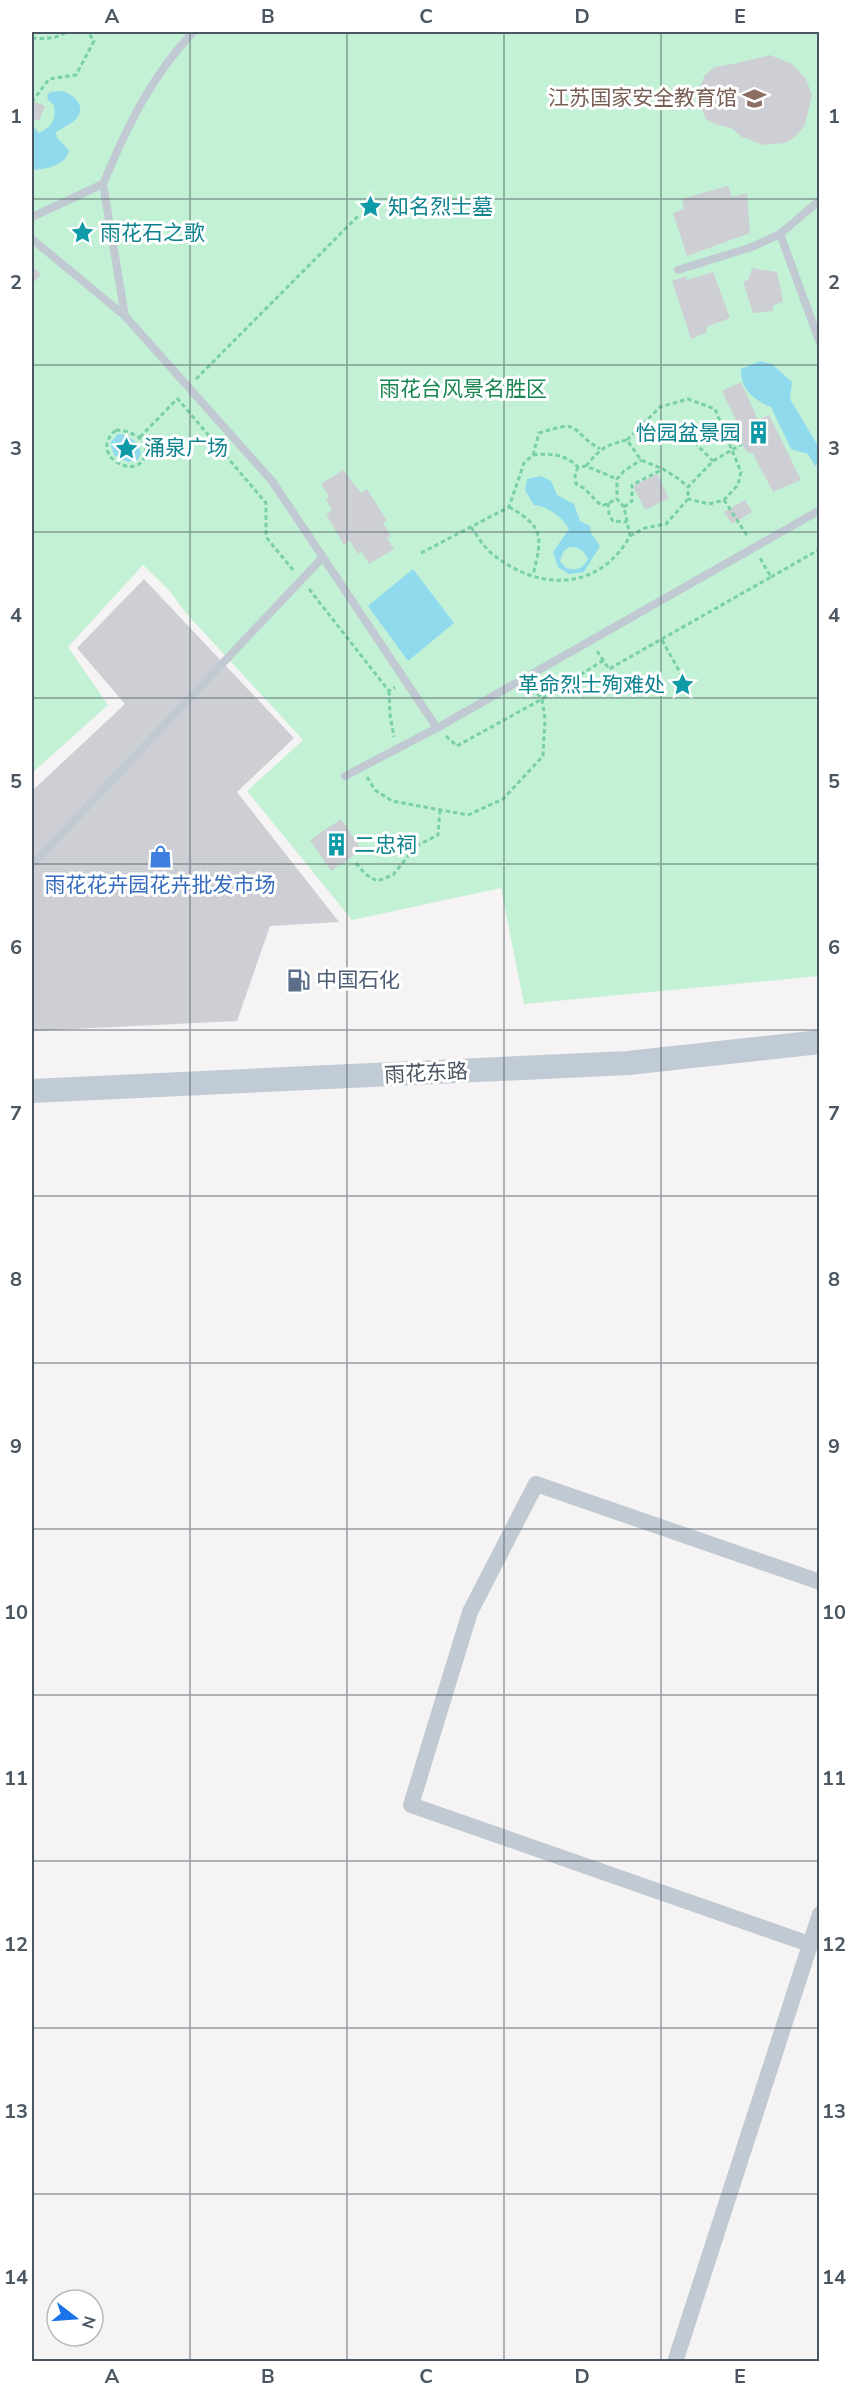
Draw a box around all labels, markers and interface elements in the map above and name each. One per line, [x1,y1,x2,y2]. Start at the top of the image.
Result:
text: A [105,3,120,30]
text: B [261,3,275,30]
text: C [419,3,433,30]
text: D [574,3,590,30]
text: E [734,3,746,30]
place label: 江苏国家安全教育馆 [548,84,737,112]
school or university icon: 江苏国家安全教育馆 [742,85,768,111]
text: 1 [10,103,22,130]
text: 1 [828,103,840,130]
place label: 知名烈士墓 [388,193,493,221]
place icon: 知名烈士墓 [357,194,383,220]
place label: 雨花石之歌 [100,219,205,247]
place icon: 雨花石之歌 [69,220,95,246]
text: 2 [10,269,22,296]
text: 2 [828,269,840,296]
park label: 雨花台风景名胜区 [379,375,547,403]
place label: 怡园盆景园 [636,419,741,447]
building icon: 怡园盆景园 [746,420,772,446]
place label: 涌泉广场 [144,434,228,462]
text: 3 [10,435,22,462]
place icon: 涌泉广场 [113,435,139,461]
text: 3 [828,435,840,462]
text: 4 [10,602,22,629]
text: 4 [828,602,840,629]
place label: 革命烈士殉难处 [518,671,665,699]
place icon: 革命烈士殉难处 [670,672,696,698]
text: 5 [10,768,22,795]
text: 5 [828,768,840,795]
place label: 二忠祠 [354,831,417,859]
building icon: 二忠祠 [323,832,349,858]
shop icon: 雨花花卉园花卉批发市场 [147,844,173,870]
place label: 雨花花卉园花卉批发市场 [45,871,276,899]
text: 6 [10,934,22,961]
text: 6 [828,934,840,961]
place label: 中国石化 [316,966,400,994]
fuel station icon: 中国石化 [285,967,311,993]
street label: 雨花东路 [383,1057,469,1089]
text: 7 [10,1100,22,1127]
text: 7 [828,1100,840,1127]
text: 8 [10,1266,22,1293]
text: 8 [828,1266,840,1293]
text: 9 [10,1433,22,1460]
text: 9 [828,1433,840,1460]
text: 10 [4,1599,28,1626]
text: 10 [822,1599,846,1626]
text: 11 [4,1765,28,1792]
text: 11 [822,1765,846,1792]
text: 12 [4,1931,28,1958]
text: 12 [822,1931,846,1958]
text: 13 [4,2098,28,2125]
text: 13 [822,2098,846,2125]
text: 14 [4,2264,28,2291]
text: 14 [822,2264,846,2291]
north arrow [45,2288,105,2348]
text: N [76,2313,101,2331]
text: A [105,2363,120,2390]
text: B [261,2363,275,2390]
text: C [419,2363,433,2390]
text: D [574,2363,590,2390]
text: E [734,2363,746,2390]

